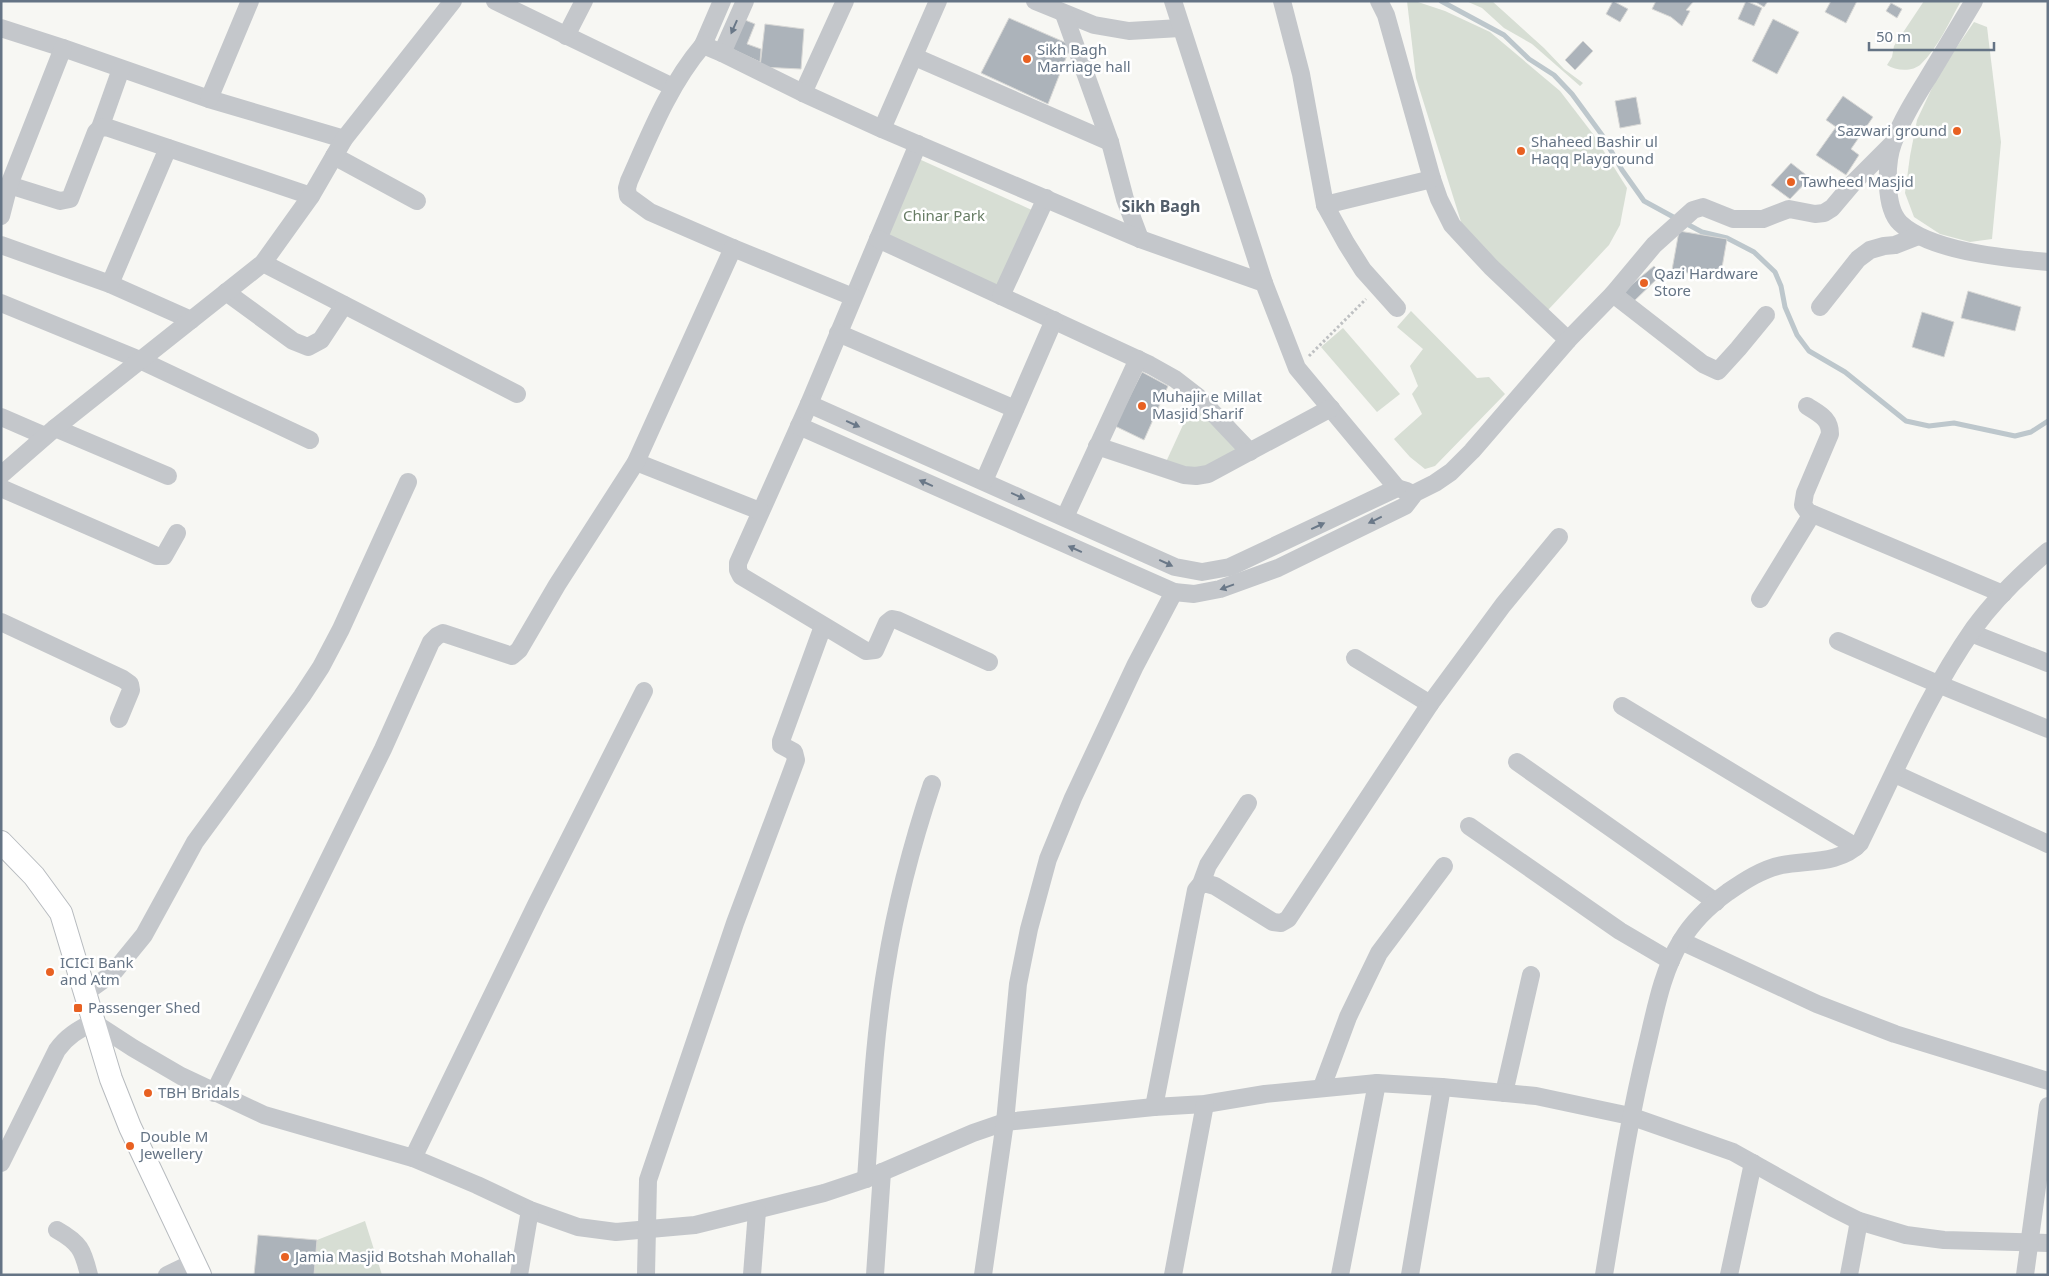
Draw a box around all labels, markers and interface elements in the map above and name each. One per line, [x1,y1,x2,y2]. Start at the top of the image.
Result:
one-way arrow [729,20,737,34]
scale bar [1869,20,1994,52]
text: 50 m [1876,26,1911,46]
place label: Sikh Bagh Marriage hall [1037,39,1131,76]
marker: Sikh Bagh Marriage hall [1021,53,1033,65]
place label: Sazwari ground [1837,120,1947,140]
marker: Sazwari ground [1951,125,1963,137]
place label: Shaheed Bashir ul Haqq Playground [1531,131,1658,168]
marker: Shaheed Bashir ul Haqq Playground [1515,145,1527,157]
place label: Tawheed Masjid [1801,171,1914,191]
marker: Tawheed Masjid [1785,176,1797,188]
district label: Sikh Bagh [1122,195,1200,217]
park label: Chinar Park [903,205,985,225]
place label: Qazi Hardware Store [1654,263,1758,300]
marker: Qazi Hardware Store [1638,277,1650,289]
place label: Muhajir e Millat Masjid Sharif [1152,386,1262,423]
marker: Muhajir e Millat Masjid Sharif [1136,400,1148,412]
one-way arrow [846,420,860,428]
one-way arrow [919,478,933,486]
one-way arrow [1011,493,1025,501]
one-way arrow [1368,516,1382,524]
one-way arrow [1311,522,1325,530]
one-way arrow [1068,544,1082,552]
one-way arrow [1159,559,1173,567]
one-way arrow [1220,584,1235,591]
place label: ICICI Bank and Atm [60,952,134,989]
marker: ICICI Bank and Atm [44,966,56,978]
place label: Passenger Shed [88,997,201,1017]
marker: Passenger Shed [72,1002,84,1014]
place label: TBH Bridals [158,1082,240,1102]
marker: TBH Bridals [142,1087,154,1099]
place label: Double M Jewellery [138,1126,208,1163]
marker: Double M Jewellery [124,1140,136,1152]
place label: Jamia Masjid Botshah Mohallah [293,1246,516,1266]
marker: Jamia Masjid Botshah Mohallah [279,1251,291,1263]

